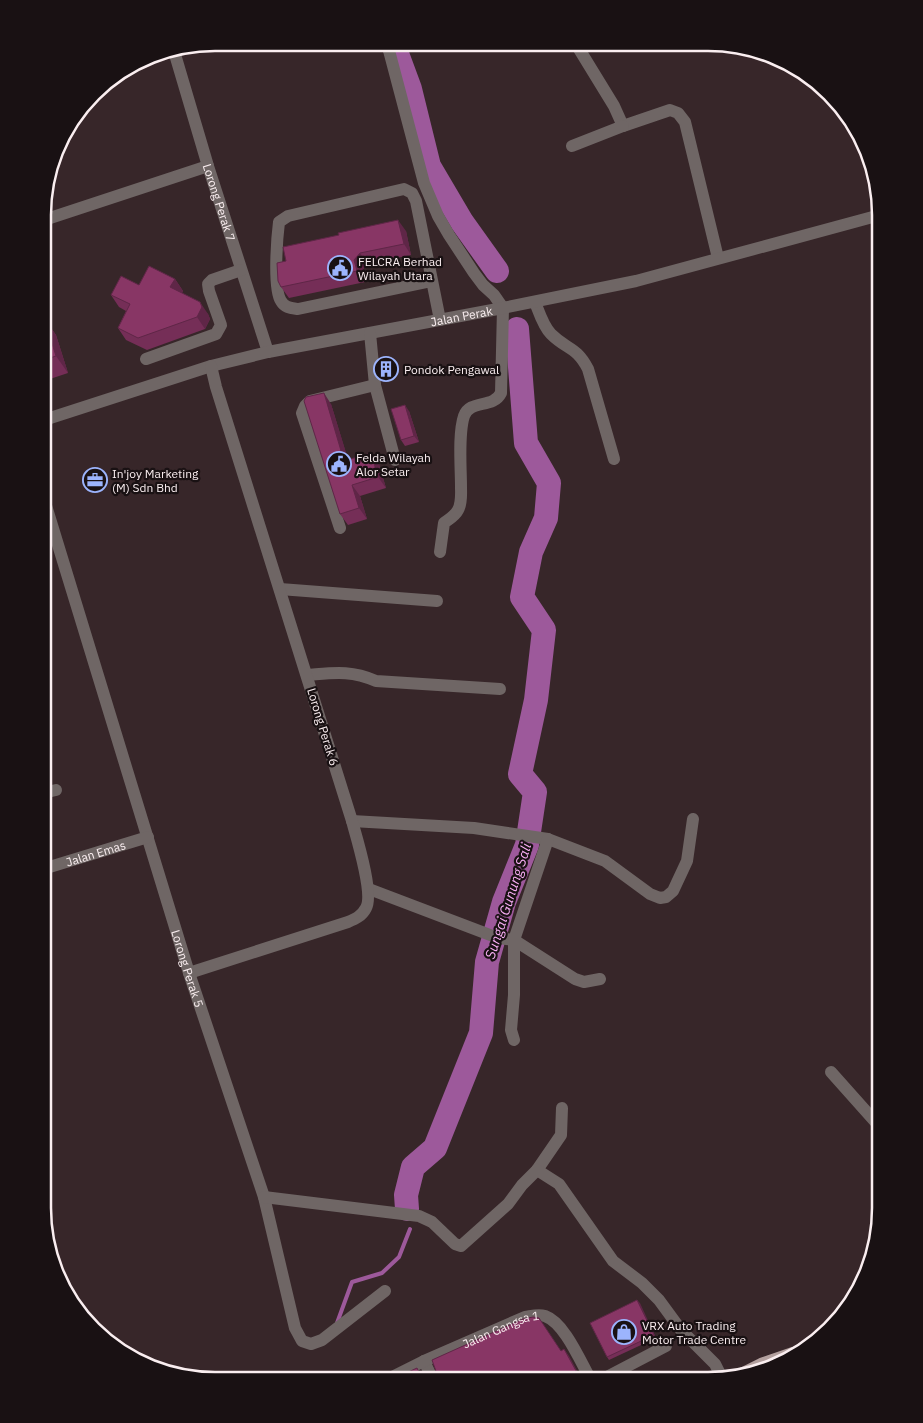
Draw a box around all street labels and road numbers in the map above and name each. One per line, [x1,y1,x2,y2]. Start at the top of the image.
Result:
street label: Lorong Perak 7 [200,162,239,243]
street label: Jalan Perak [429,303,494,329]
street label: Lorong Perak 6 [304,686,342,768]
street label: Jalan Emas [64,837,127,869]
street label: Lorong Perak 5 [169,928,207,1009]
street label: Jalan Gangsa 1 [460,1307,540,1351]

